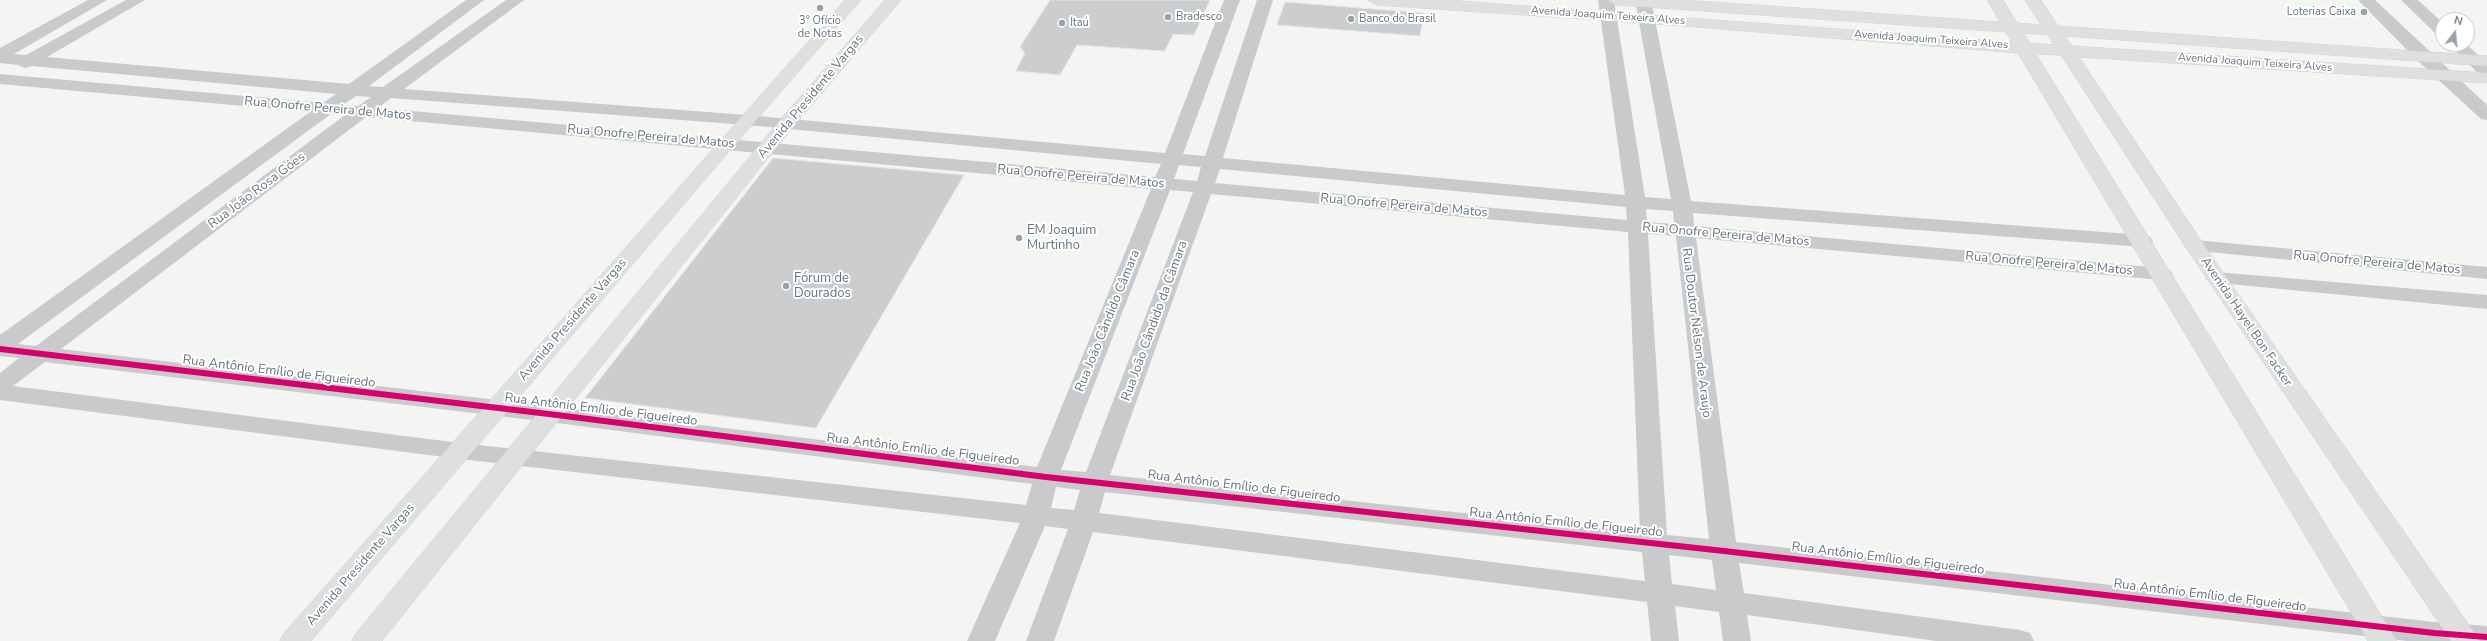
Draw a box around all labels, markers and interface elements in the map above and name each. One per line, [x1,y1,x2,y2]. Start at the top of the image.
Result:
marker: 3° Ofício de Notas [815,3,825,13]
street label: Avenida Joaquim Teixeira Alves [1530,4,1686,28]
place label: Loterias Caixa [2287,5,2356,19]
marker: Loterias Caixa [2359,7,2369,17]
place label: Bradesco [1176,10,1222,24]
marker: Bradesco [1163,12,1173,22]
place label: Banco do Brasil [1359,12,1436,26]
north arrow [2435,12,2475,52]
text: N [2452,13,2464,29]
place label: 3° Ofício de Notas [798,14,842,40]
marker: Banco do Brasil [1346,14,1356,24]
place label: Itaú [1070,16,1089,30]
marker: Itaú [1057,18,1067,28]
street label: Avenida Joaquim Teixeira Alves [1853,28,2009,52]
street label: Avenida Presidente Vargas [755,32,867,162]
street label: Avenida Joaquim Teixeira Alves [2177,51,2333,75]
street label: Rua Onofre Pereira de Matos [244,94,412,124]
street label: Rua Onofre Pereira de Matos [567,122,735,152]
street label: Rua João Rosa Góes [205,149,309,233]
street label: Rua Onofre Pereira de Matos [997,162,1165,192]
street label: Rua Onofre Pereira de Matos [1320,191,1488,221]
street label: Rua Onofre Pereira de Matos [1642,220,1810,250]
place label: EM Joaquim Murtinho [1027,223,1096,254]
marker: EM Joaquim Murtinho [1014,233,1024,243]
street label: Rua João Cândido da Câmara [1119,239,1191,403]
street label: Rua Doutor Nelson de Araujo [1678,247,1714,419]
street label: Rua João Cândido Câmara [1072,248,1144,394]
street label: Rua Onofre Pereira de Matos [2293,248,2461,278]
street label: Rua Onofre Pereira de Matos [1965,249,2133,279]
street label: Avenida Hayel Bon Facker [2197,254,2295,390]
street label: Avenida Presidente Vargas [516,256,630,384]
place label: Fórum de Dourados [794,271,851,302]
marker: Fórum de Dourados [781,281,791,291]
street label: Rua Antônio Emílio de Figueiredo [182,352,376,392]
street label: Rua Antônio Emílio de Figueiredo [504,390,698,430]
street label: Rua Antônio Emílio de Figueiredo [826,430,1020,470]
street label: Rua Antônio Emílio de Figueiredo [1147,467,1341,507]
street label: Avenida Presidente Vargas [304,501,418,629]
street label: Rua Antônio Emílio de Figueiredo [1469,505,1663,541]
street label: Rua Antônio Emílio de Figueiredo [1791,539,1985,579]
street label: Rua Antônio Emílio de Figueiredo [2113,576,2307,616]

